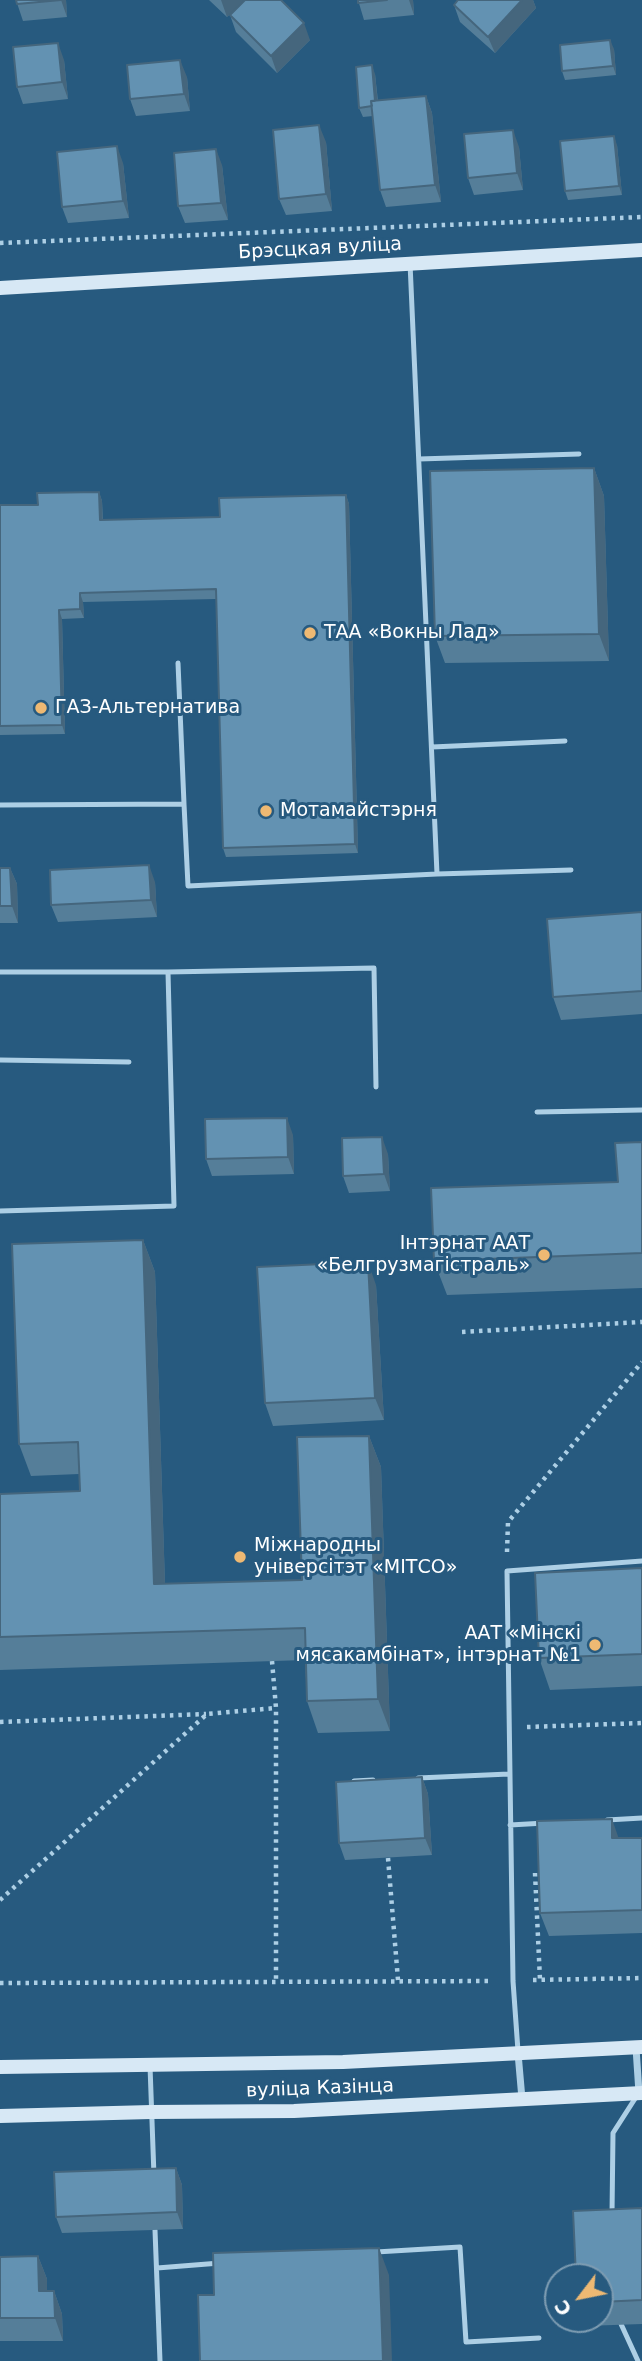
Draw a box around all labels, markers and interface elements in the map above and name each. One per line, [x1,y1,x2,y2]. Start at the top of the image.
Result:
street label: Брэсцкая вуліца [238,233,402,265]
place label: ТАА «Вокны Лад» [324,622,500,644]
marker: ТАА «Вокны Лад» [302,625,318,641]
place label: ГАЗ-Альтернатива [55,697,240,719]
marker: ГАЗ-Альтернатива [33,700,49,716]
place label: Мотамайстэрня [280,800,437,822]
marker: Мотамайстэрня [258,803,274,819]
place label: Інтэрнат ААТ «Белгрузмагістраль» [317,1233,530,1277]
marker: Інтэрнат ААТ «Белгрузмагістраль» [536,1247,552,1263]
place label: Міжнародны універсітэт «МІТСО» [254,1535,457,1579]
marker: Міжнародны універсітэт «МІТСО» [232,1549,248,1565]
place label: ААТ «Мінскі мясакамбінат», інтэрнат №1 [296,1623,581,1667]
marker: ААТ «Мінскі мясакамбінат», інтэрнат №1 [587,1637,603,1653]
street label: вуліца Казінца [246,2075,394,2103]
north arrow [544,2263,614,2333]
text: С [550,2296,576,2320]

